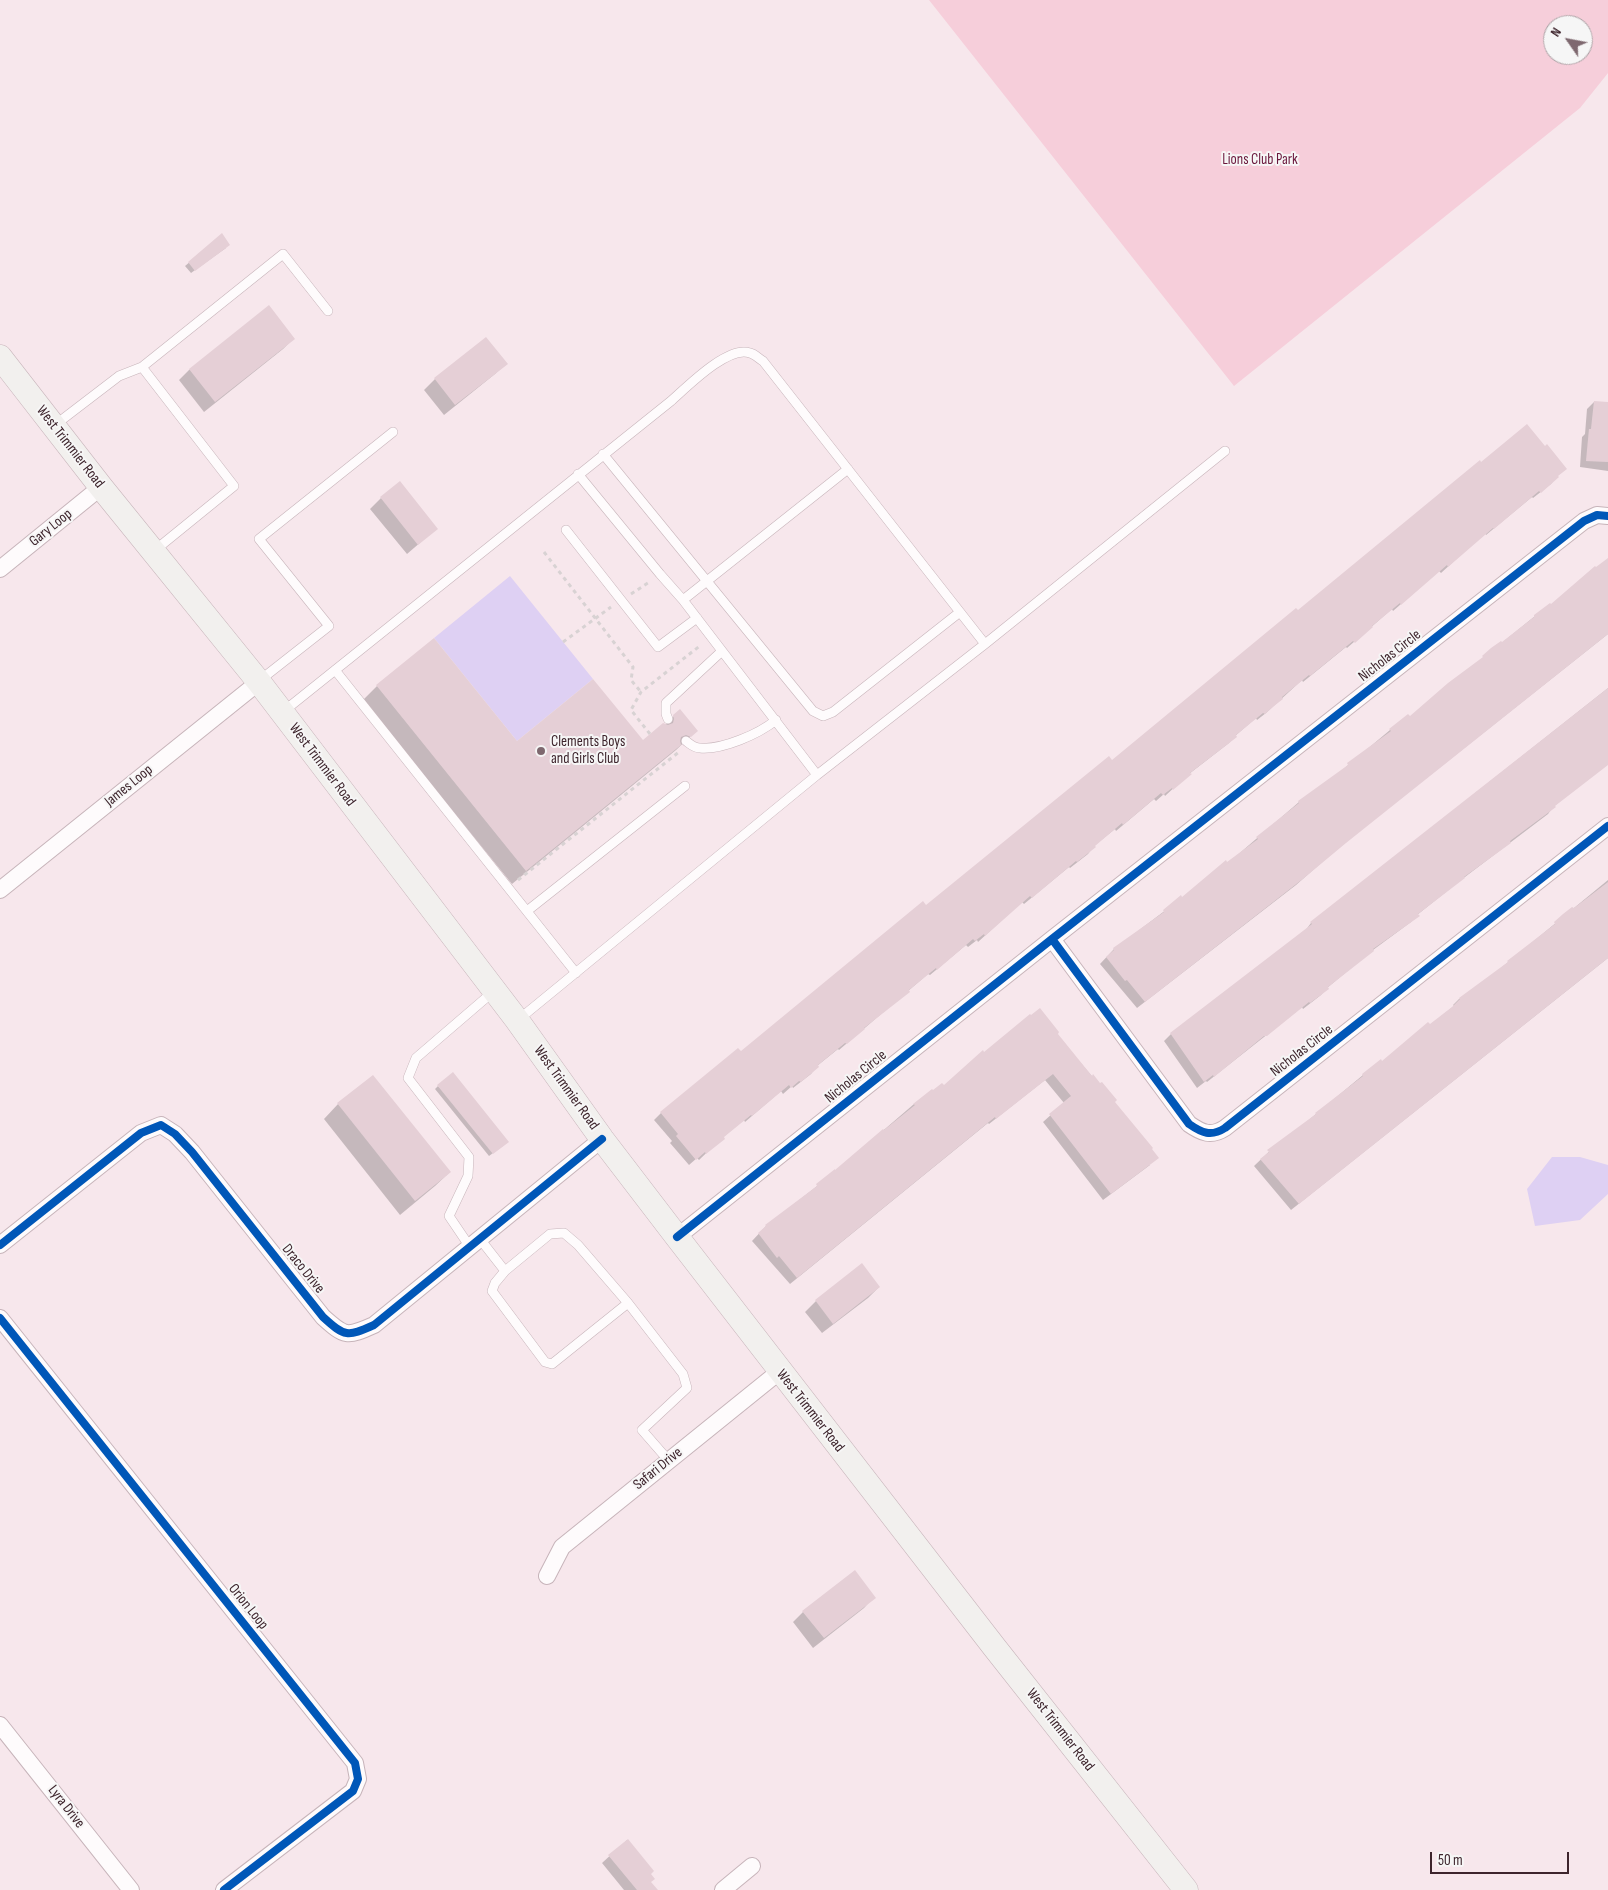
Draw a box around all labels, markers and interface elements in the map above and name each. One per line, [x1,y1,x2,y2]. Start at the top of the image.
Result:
north arrow [1543,15,1593,65]
text: N [1547,24,1565,40]
park label: Lions Club Park [1222,151,1298,169]
street label: West Trimmier Road [32,402,108,492]
street label: Gary Loop [26,505,76,551]
street label: Nicholas Circle [1355,626,1425,686]
street label: West Trimmier Road [285,720,359,810]
place label: Clements Boys and Girls Club [551,733,625,768]
marker: Clements Boys and Girls Club [535,745,547,757]
street label: James Loop [101,761,157,811]
street label: Nicholas Circle [1267,1021,1337,1081]
street label: West Trimmier Road [529,1042,603,1134]
street label: Nicholas Circle [821,1047,891,1107]
street label: Draco Drive [278,1241,328,1297]
street label: West Trimmier Road [772,1366,848,1456]
street label: Safari Drive [630,1444,686,1494]
street label: Orion Loop [224,1581,272,1633]
street label: West Trimmier Road [1022,1685,1098,1775]
street label: Lyra Drive [44,1782,88,1832]
scale bar [1433,1842,1572,1874]
text: 50 m [1438,1851,1463,1870]

